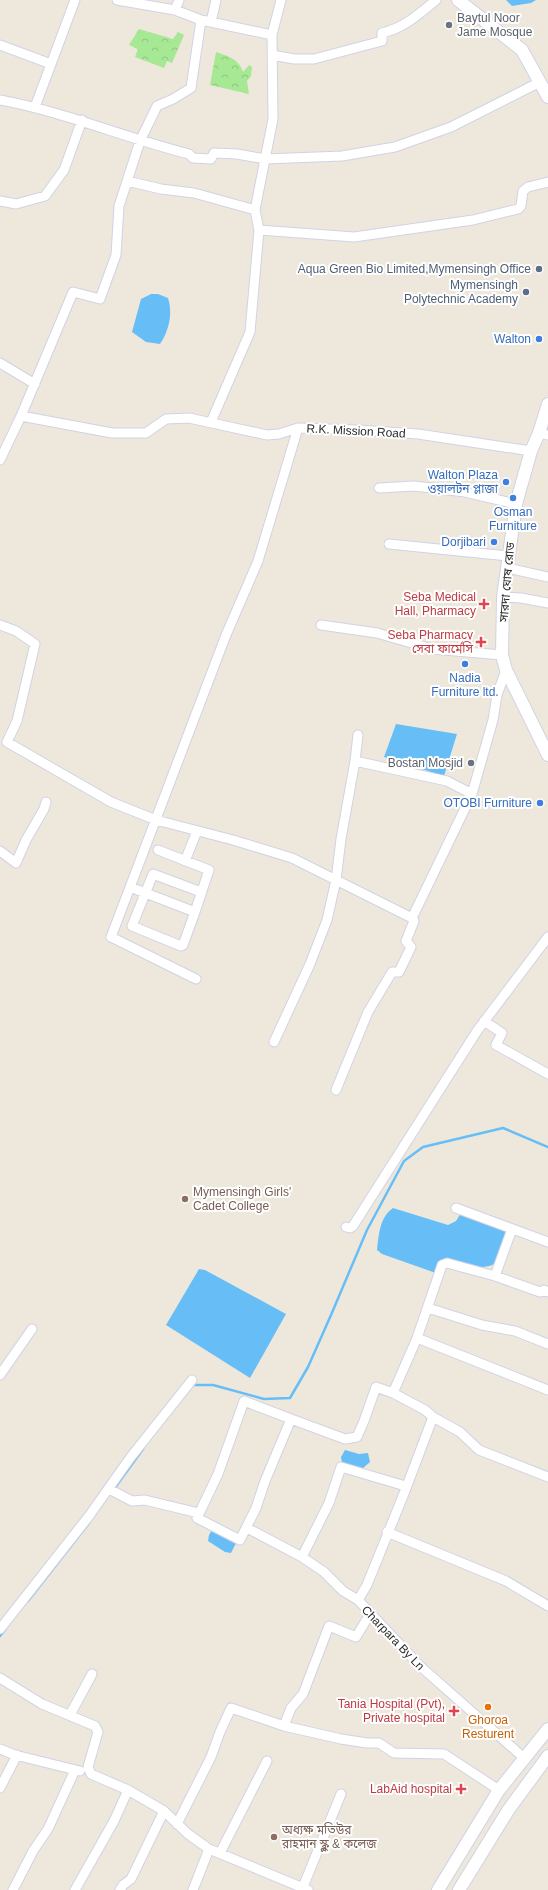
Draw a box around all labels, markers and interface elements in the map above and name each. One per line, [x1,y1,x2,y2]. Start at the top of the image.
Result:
place label: Baytul Noor Jame Mosque [457,11,533,39]
marker: Baytul Noor Jame Mosque [444,20,454,30]
place label: Aqua Green Bio Limited,Mymensingh Office [298,262,531,276]
marker: Aqua Green Bio Limited,Mymensingh Office [534,264,544,274]
place label: Mymensingh Polytechnic Academy [404,278,518,306]
marker: Mymensingh Polytechnic Academy [521,287,531,297]
place label: Walton [494,332,531,346]
marker: Walton [534,334,544,344]
street label: R.K. Mission Road [306,421,406,441]
place label: Walton Plaza ওয়ালটন প্লাজা [427,468,499,496]
marker: Walton Plaza ওয়ালটন প্লাজা [501,477,511,487]
marker: Osman Furniture [508,493,518,503]
place label: Osman Furniture [489,505,537,533]
place label: Dorjibari [441,535,486,549]
marker: Dorjibari [489,537,499,547]
street label: সারদা ঘোষ রোড [496,541,518,623]
place label: Seba Medical Hall, Pharmacy [395,590,476,618]
marker: Seba Medical Hall, Pharmacy [479,599,489,609]
place label: Seba Pharmacy সেবা ফার্মেসি [388,628,474,656]
marker: Seba Pharmacy সেবা ফার্মেসি [476,637,486,647]
marker: Nadia Furniture ltd. [460,659,470,669]
place label: Nadia Furniture ltd. [431,671,499,699]
place label: Bostan Mosjid [388,756,463,770]
marker: Bostan Mosjid [466,758,476,768]
place label: OTOBI Furniture [444,796,532,810]
marker: OTOBI Furniture [535,798,545,808]
place label: Mymensingh Girls' Cadet College [193,1185,291,1213]
marker: Mymensingh Girls' Cadet College [180,1194,190,1204]
street label: Charpara By Ln [359,1603,427,1673]
place label: Tania Hospital (Pvt), Private hospital [338,1697,445,1725]
marker: Ghoroa Resturent [483,1702,493,1712]
marker: Tania Hospital (Pvt), Private hospital [448,1705,460,1717]
place label: Ghoroa Resturent [462,1713,515,1741]
place label: LabAid hospital [370,1782,452,1796]
marker: LabAid hospital [455,1783,467,1795]
place label: অধ্যক্ষ মতিউর রাহমান স্কুল & কলেজ [281,1822,377,1852]
marker: অধ্যক্ষ মতিউর রাহমান স্কুল & কলেজ [269,1832,279,1842]

